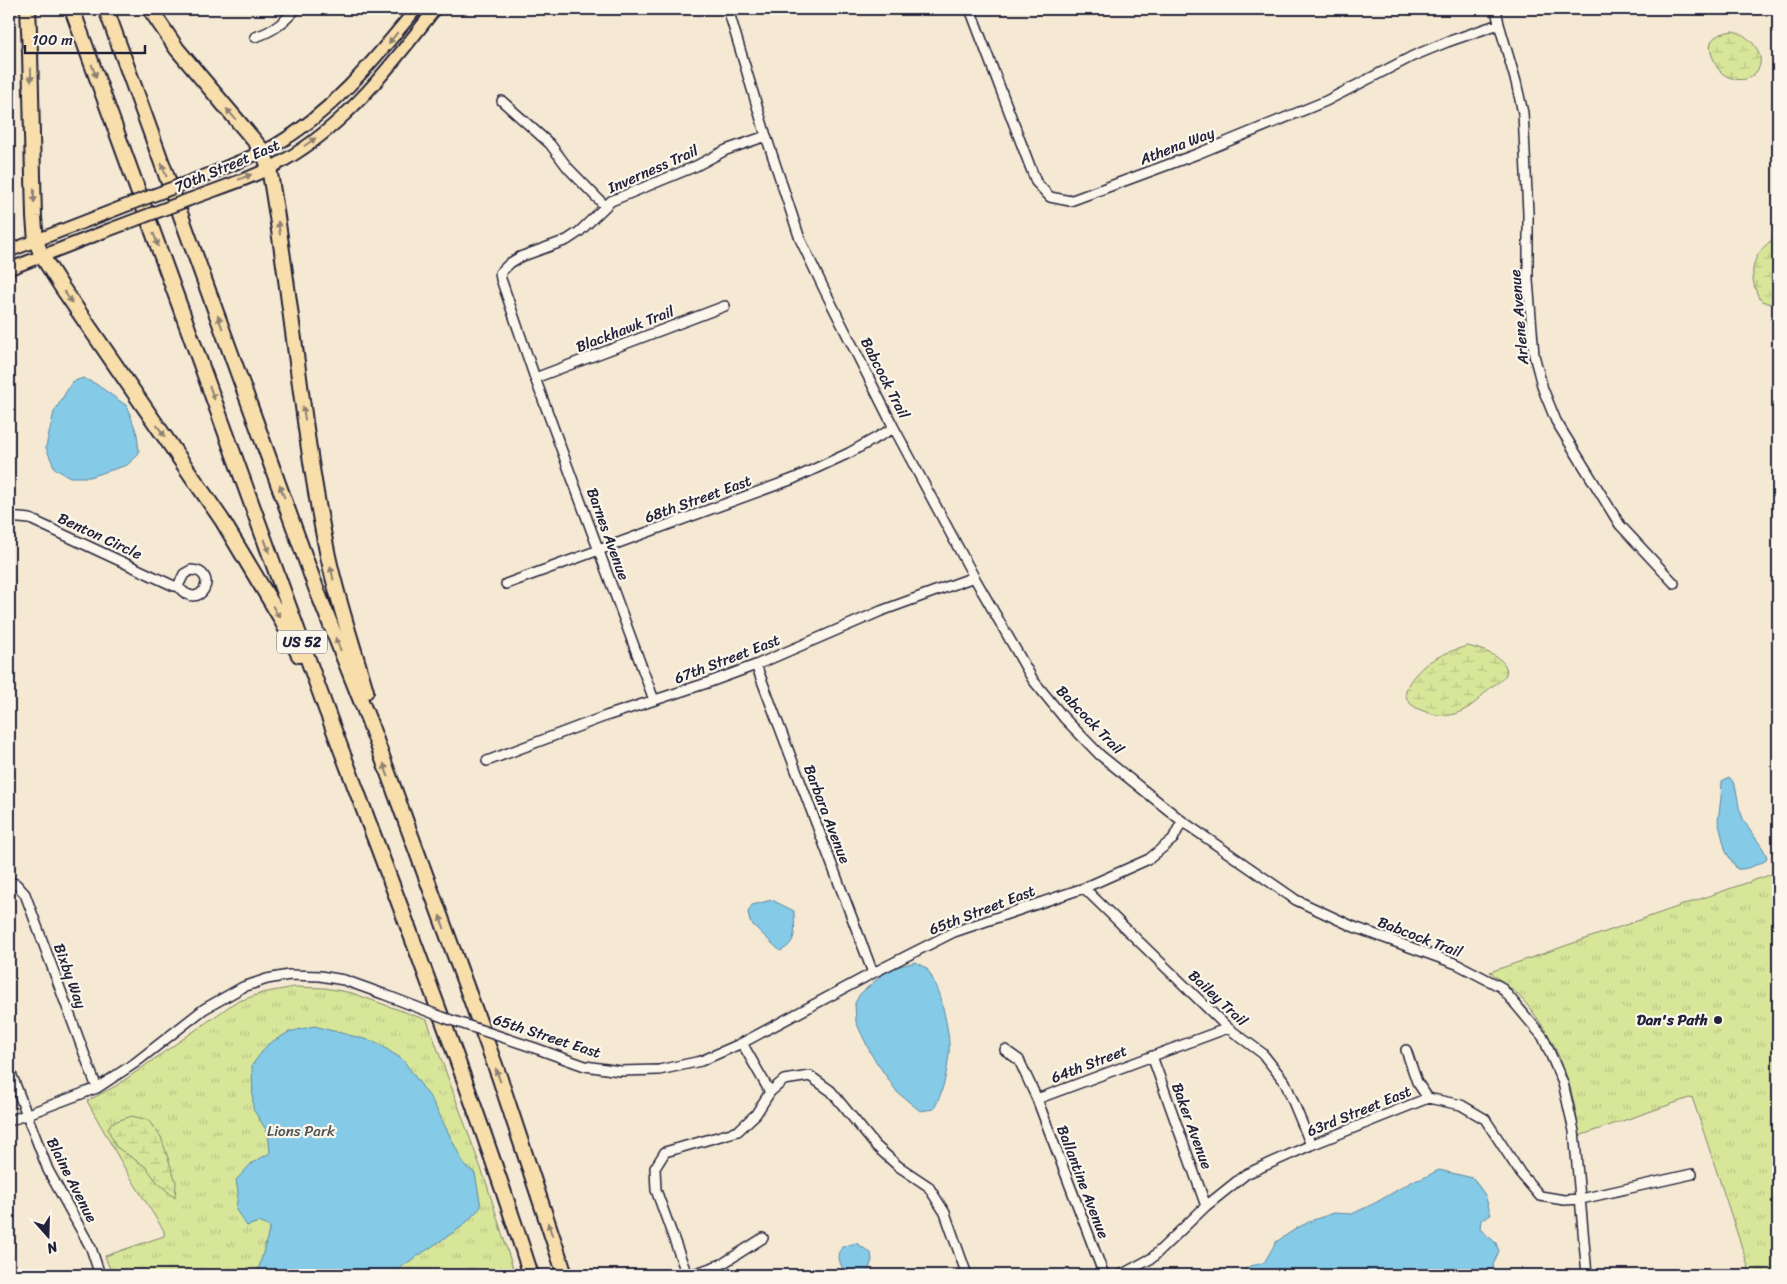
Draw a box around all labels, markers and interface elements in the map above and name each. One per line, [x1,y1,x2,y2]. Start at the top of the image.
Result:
scale bar [25,22,145,54]
text: 100 m [32,27,73,53]
one-way arrow [387,31,398,44]
one-way arrow [90,64,98,79]
one-way arrow [27,67,35,83]
one-way arrow [225,109,237,121]
street label: Athena Way [1135,120,1218,173]
street label: 70th Street East [170,132,284,200]
one-way arrow [304,137,317,147]
street label: Inverness Trail [603,137,703,201]
one-way arrow [160,162,167,177]
one-way arrow [238,173,252,181]
one-way arrow [30,188,38,204]
one-way arrow [275,220,283,236]
one-way arrow [152,233,160,248]
street label: Arlene Avenue [1502,268,1536,367]
one-way arrow [63,290,73,304]
street label: Blackhawk Trail [572,298,679,360]
one-way arrow [216,314,224,329]
street label: Babcock Trail [853,333,917,424]
one-way arrow [208,386,216,401]
one-way arrow [300,404,308,420]
one-way arrow [156,424,166,438]
street label: 68th Street East [641,467,755,530]
one-way arrow [278,483,286,498]
street label: Barnes Avenue [579,484,637,584]
street label: Benton Circle [53,505,147,567]
one-way arrow [264,538,271,553]
one-way arrow [328,565,336,580]
one-way arrow [272,605,281,618]
street label: 67th Street East [670,627,784,691]
road number: US 52 [277,630,327,654]
one-way arrow [334,636,341,651]
street label: Babcock Trail [1050,679,1131,761]
street label: Barbara Avenue [796,761,858,867]
one-way arrow [382,762,390,777]
street label: 65th Street East [925,878,1039,942]
street label: Babcock Trail [1374,909,1467,965]
one-way arrow [438,915,445,930]
street label: Bixby Way [46,940,94,1013]
street label: Bailey Trail [1182,963,1254,1033]
street label: 65th Street East [490,1006,605,1066]
place label: Dan's Path [1637,1007,1708,1033]
marker: Dan's Path [1712,1014,1724,1026]
street label: 64th Street [1047,1037,1131,1090]
one-way arrow [494,1067,502,1082]
street label: 63rd Street East [1303,1078,1416,1144]
street label: Baker Avenue [1164,1079,1220,1173]
park label: Lions Park [267,1118,336,1144]
street label: Ballantine Avenue [1049,1121,1117,1243]
street label: Blaine Avenue [39,1133,105,1227]
north arrow [22,1212,72,1262]
one-way arrow [546,1221,554,1236]
text: N [43,1234,62,1261]

